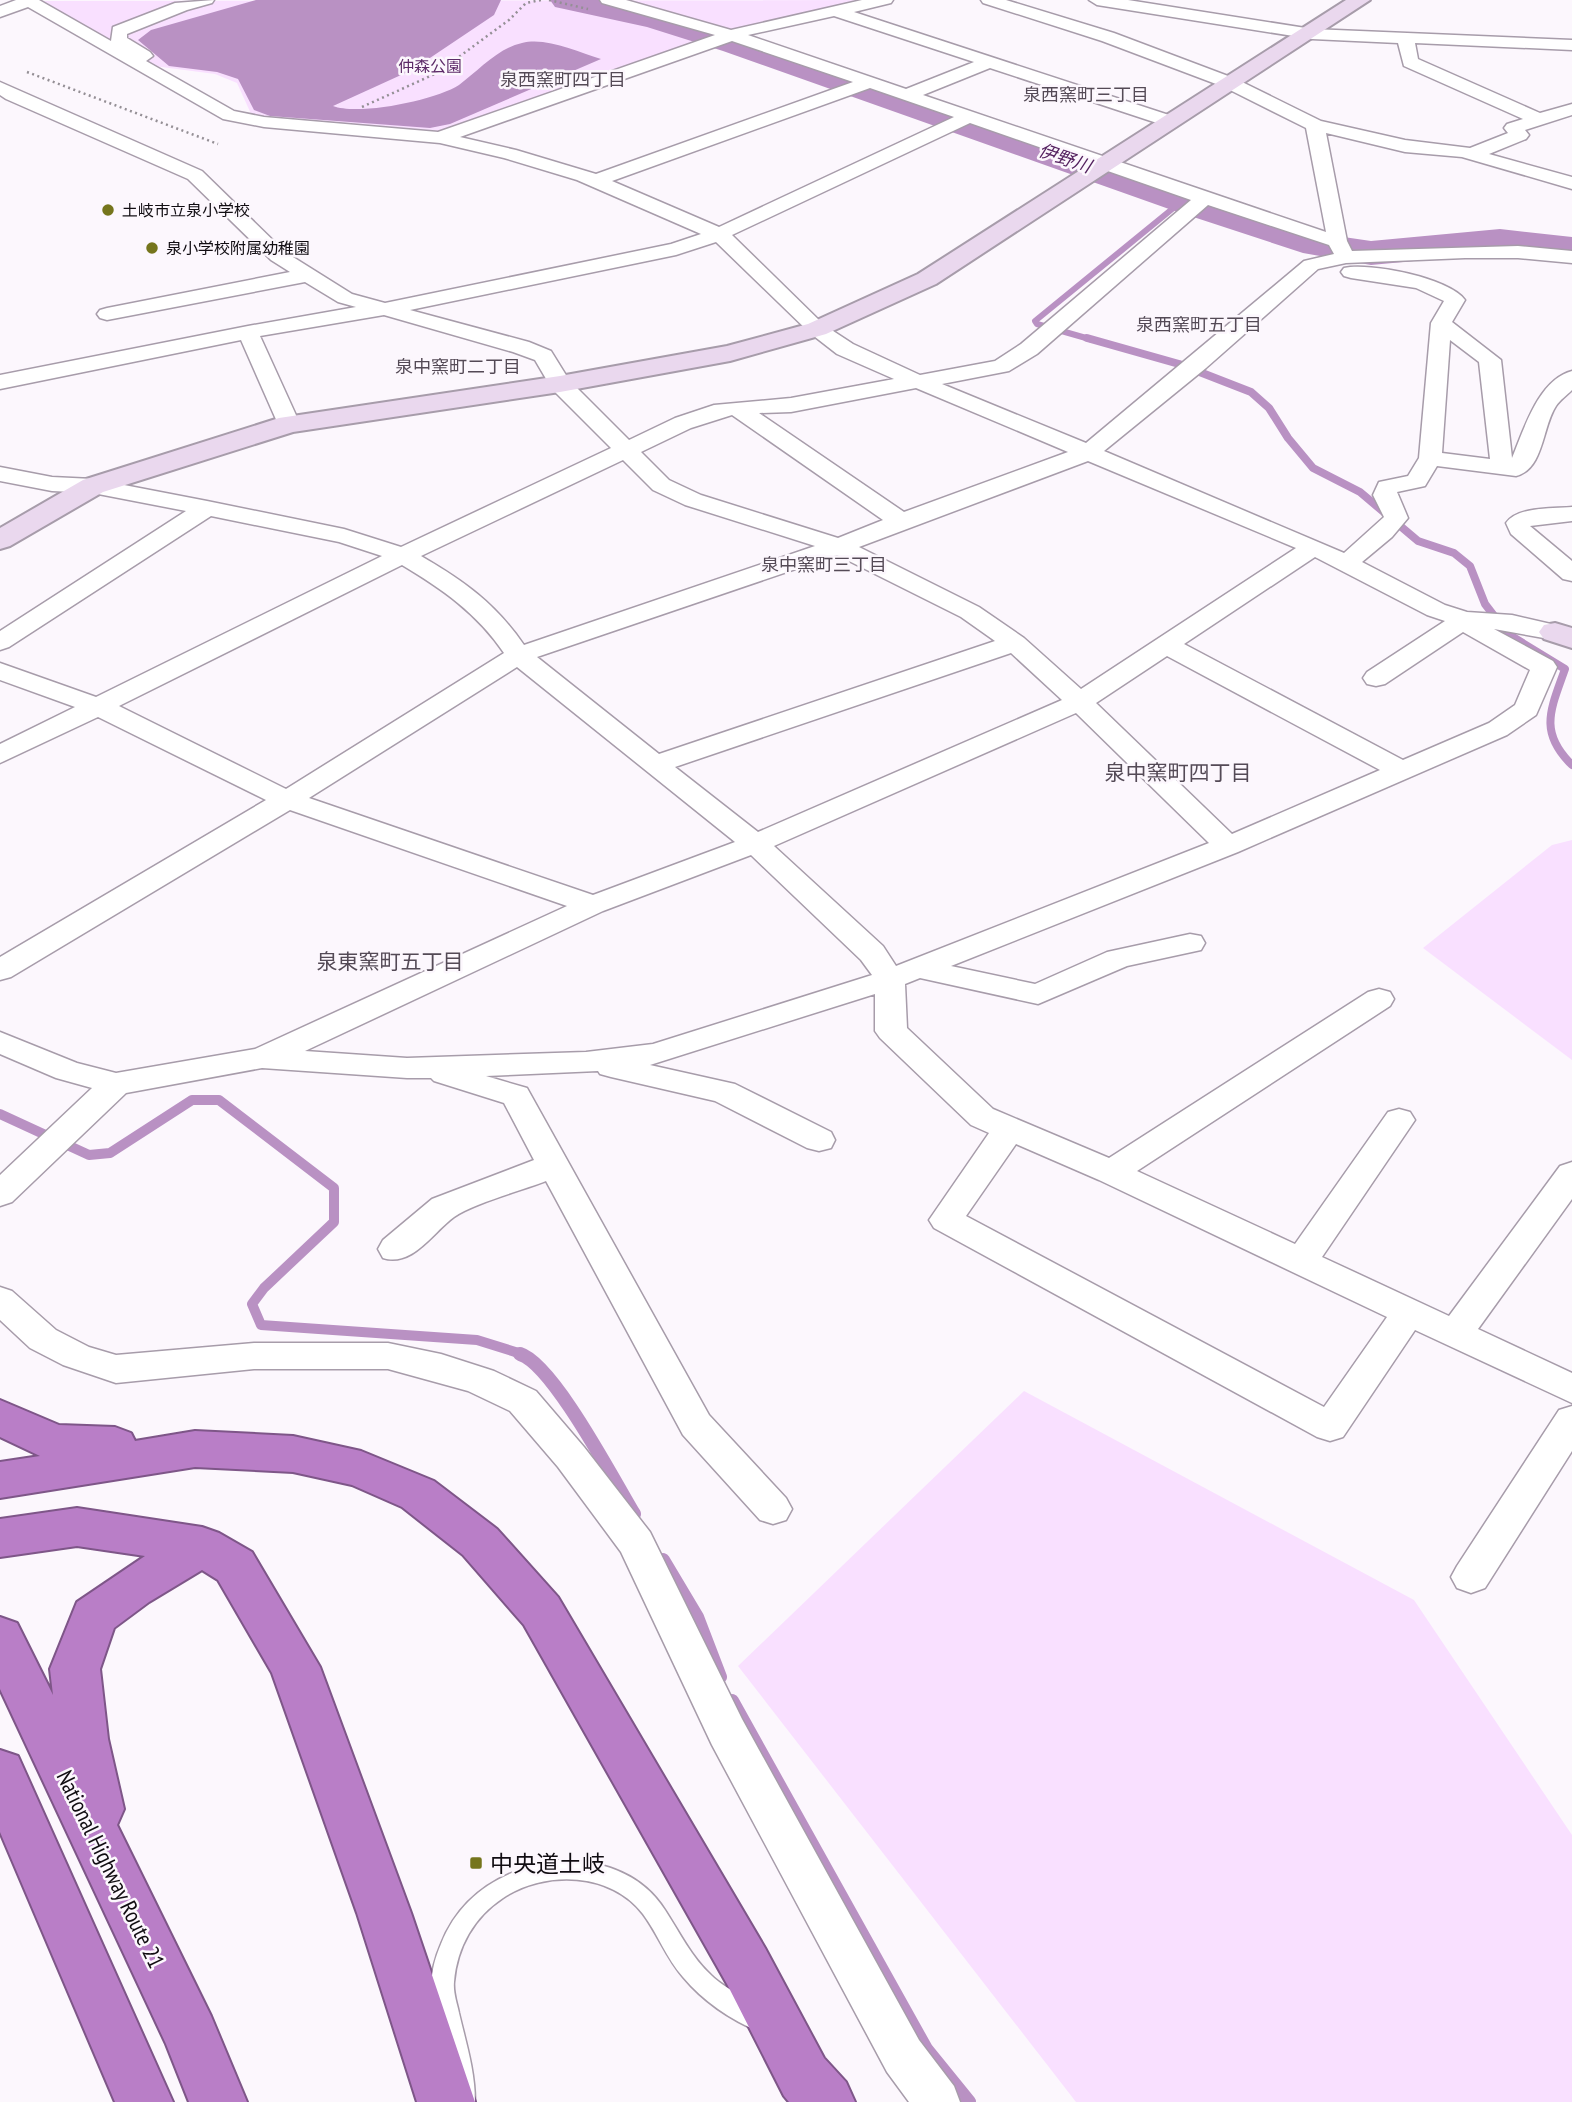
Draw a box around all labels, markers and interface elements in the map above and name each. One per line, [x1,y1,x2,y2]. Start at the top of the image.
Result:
park label: 仲森公園 [398,56,462,76]
district label: 泉西窯町四丁目 [500,68,626,91]
district label: 泉西窯町三丁目 [1023,83,1149,106]
water label: 伊野川 [1036,138,1096,178]
place label: 土岐市立泉小学校 [122,200,250,220]
marker: 土岐市立泉小学校 [100,202,116,218]
place label: 泉小学校附属幼稚園 [166,238,310,258]
marker: 泉小学校附属幼稚園 [144,240,160,256]
district label: 泉西窯町五丁目 [1136,313,1262,336]
district label: 泉中窯町二丁目 [395,355,521,378]
district label: 泉中窯町三丁目 [761,553,887,576]
district label: 泉中窯町四丁目 [1105,759,1252,786]
district label: 泉東窯町五丁目 [317,948,464,975]
street label: National Highway Route 21 [50,1765,172,1973]
place label: 中央道土岐 [490,1849,605,1878]
marker: 中央道土岐 [468,1855,484,1871]

